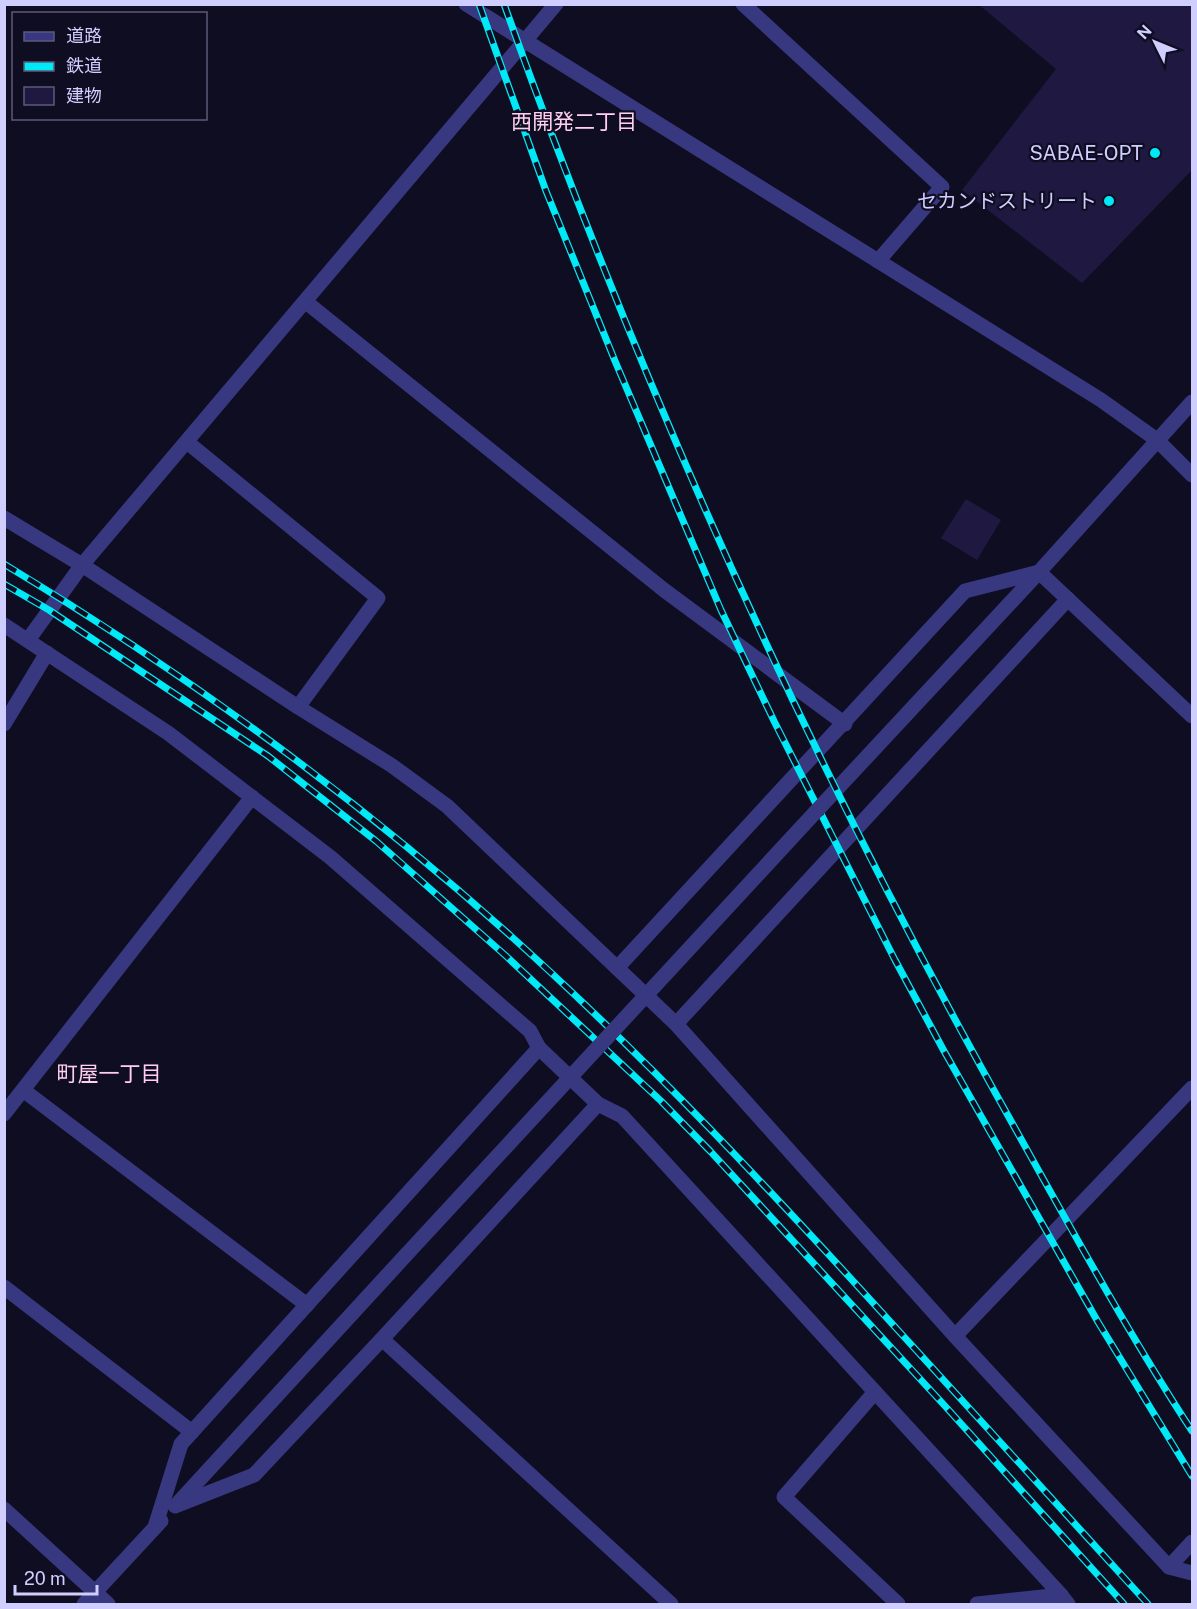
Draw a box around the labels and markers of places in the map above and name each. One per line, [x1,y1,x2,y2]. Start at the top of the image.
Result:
place label: SABAE-OPT [1029,141,1143,165]
marker: SABAE-OPT [1148,146,1162,160]
place label: セカンドストリート [917,189,1097,213]
marker: セカンドストリート [1102,194,1116,208]

